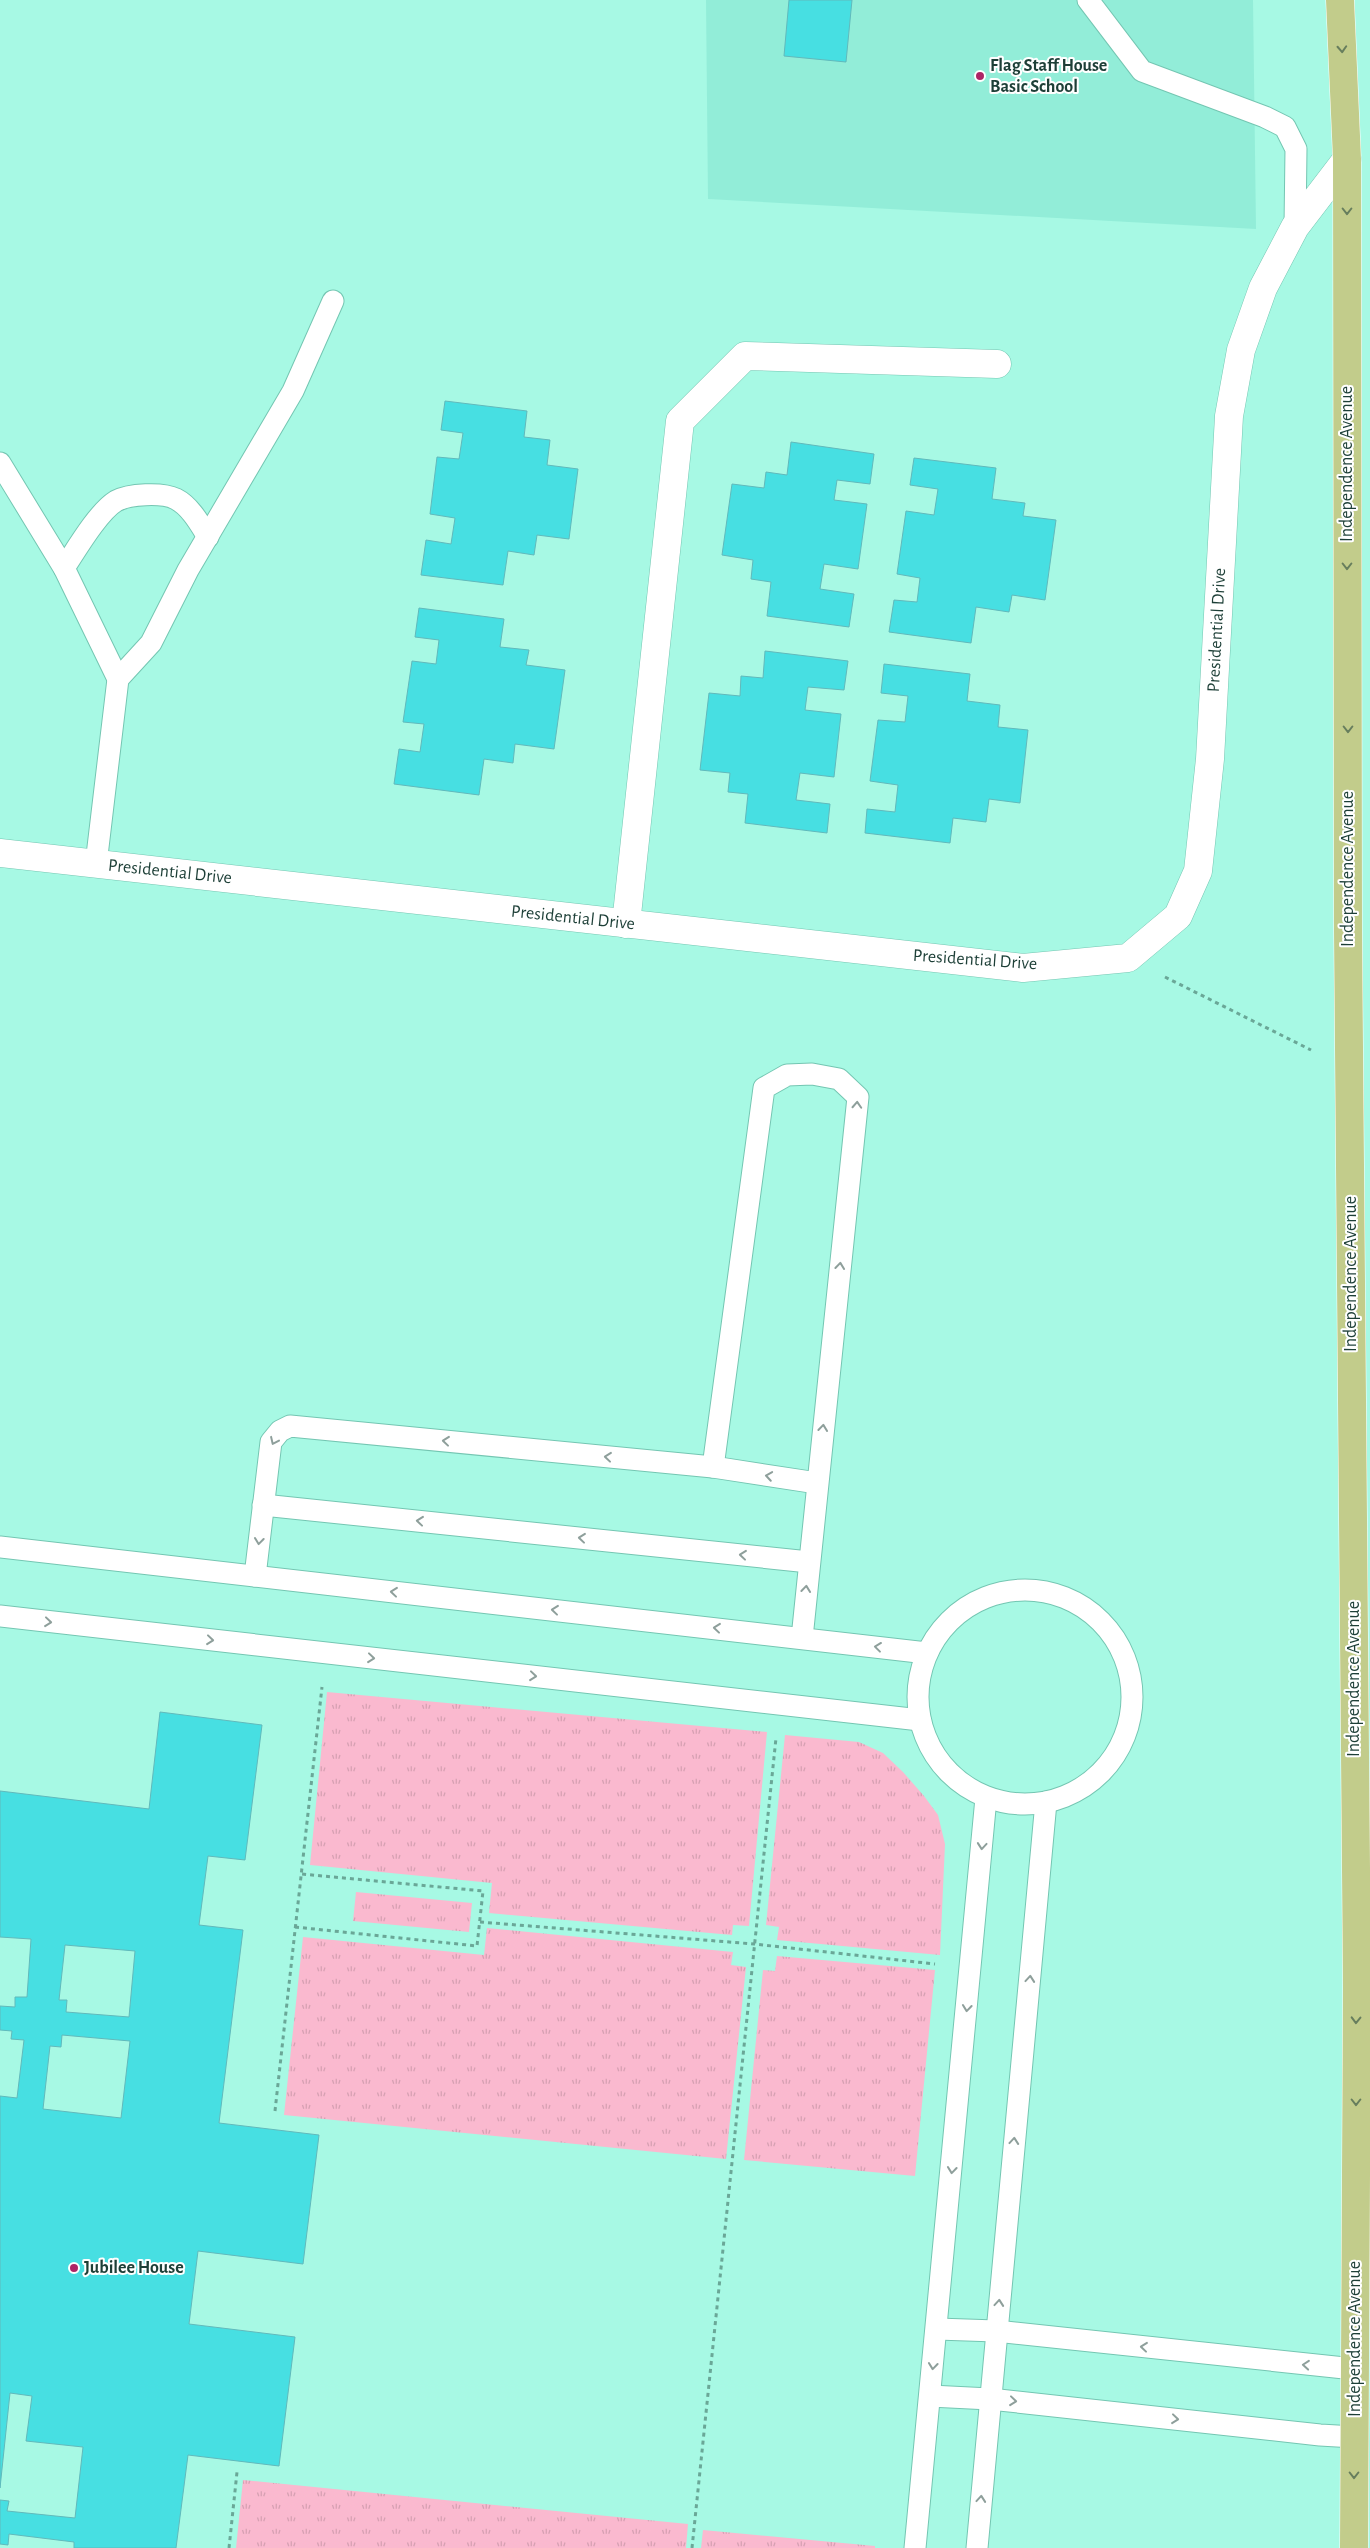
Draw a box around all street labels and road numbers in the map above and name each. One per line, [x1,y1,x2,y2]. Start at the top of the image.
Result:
street label: Independence Avenue [1338,386,1356,542]
street label: Presidential Drive [1205,567,1229,693]
street label: Independence Avenue [1339,791,1357,947]
street label: Presidential Drive [107,857,233,887]
street label: Presidential Drive [510,903,636,933]
street label: Presidential Drive [912,947,1038,973]
street label: Independence Avenue [1342,1196,1360,1352]
street label: Independence Avenue [1345,1601,1363,1757]
street label: Independence Avenue [1346,2261,1364,2417]

